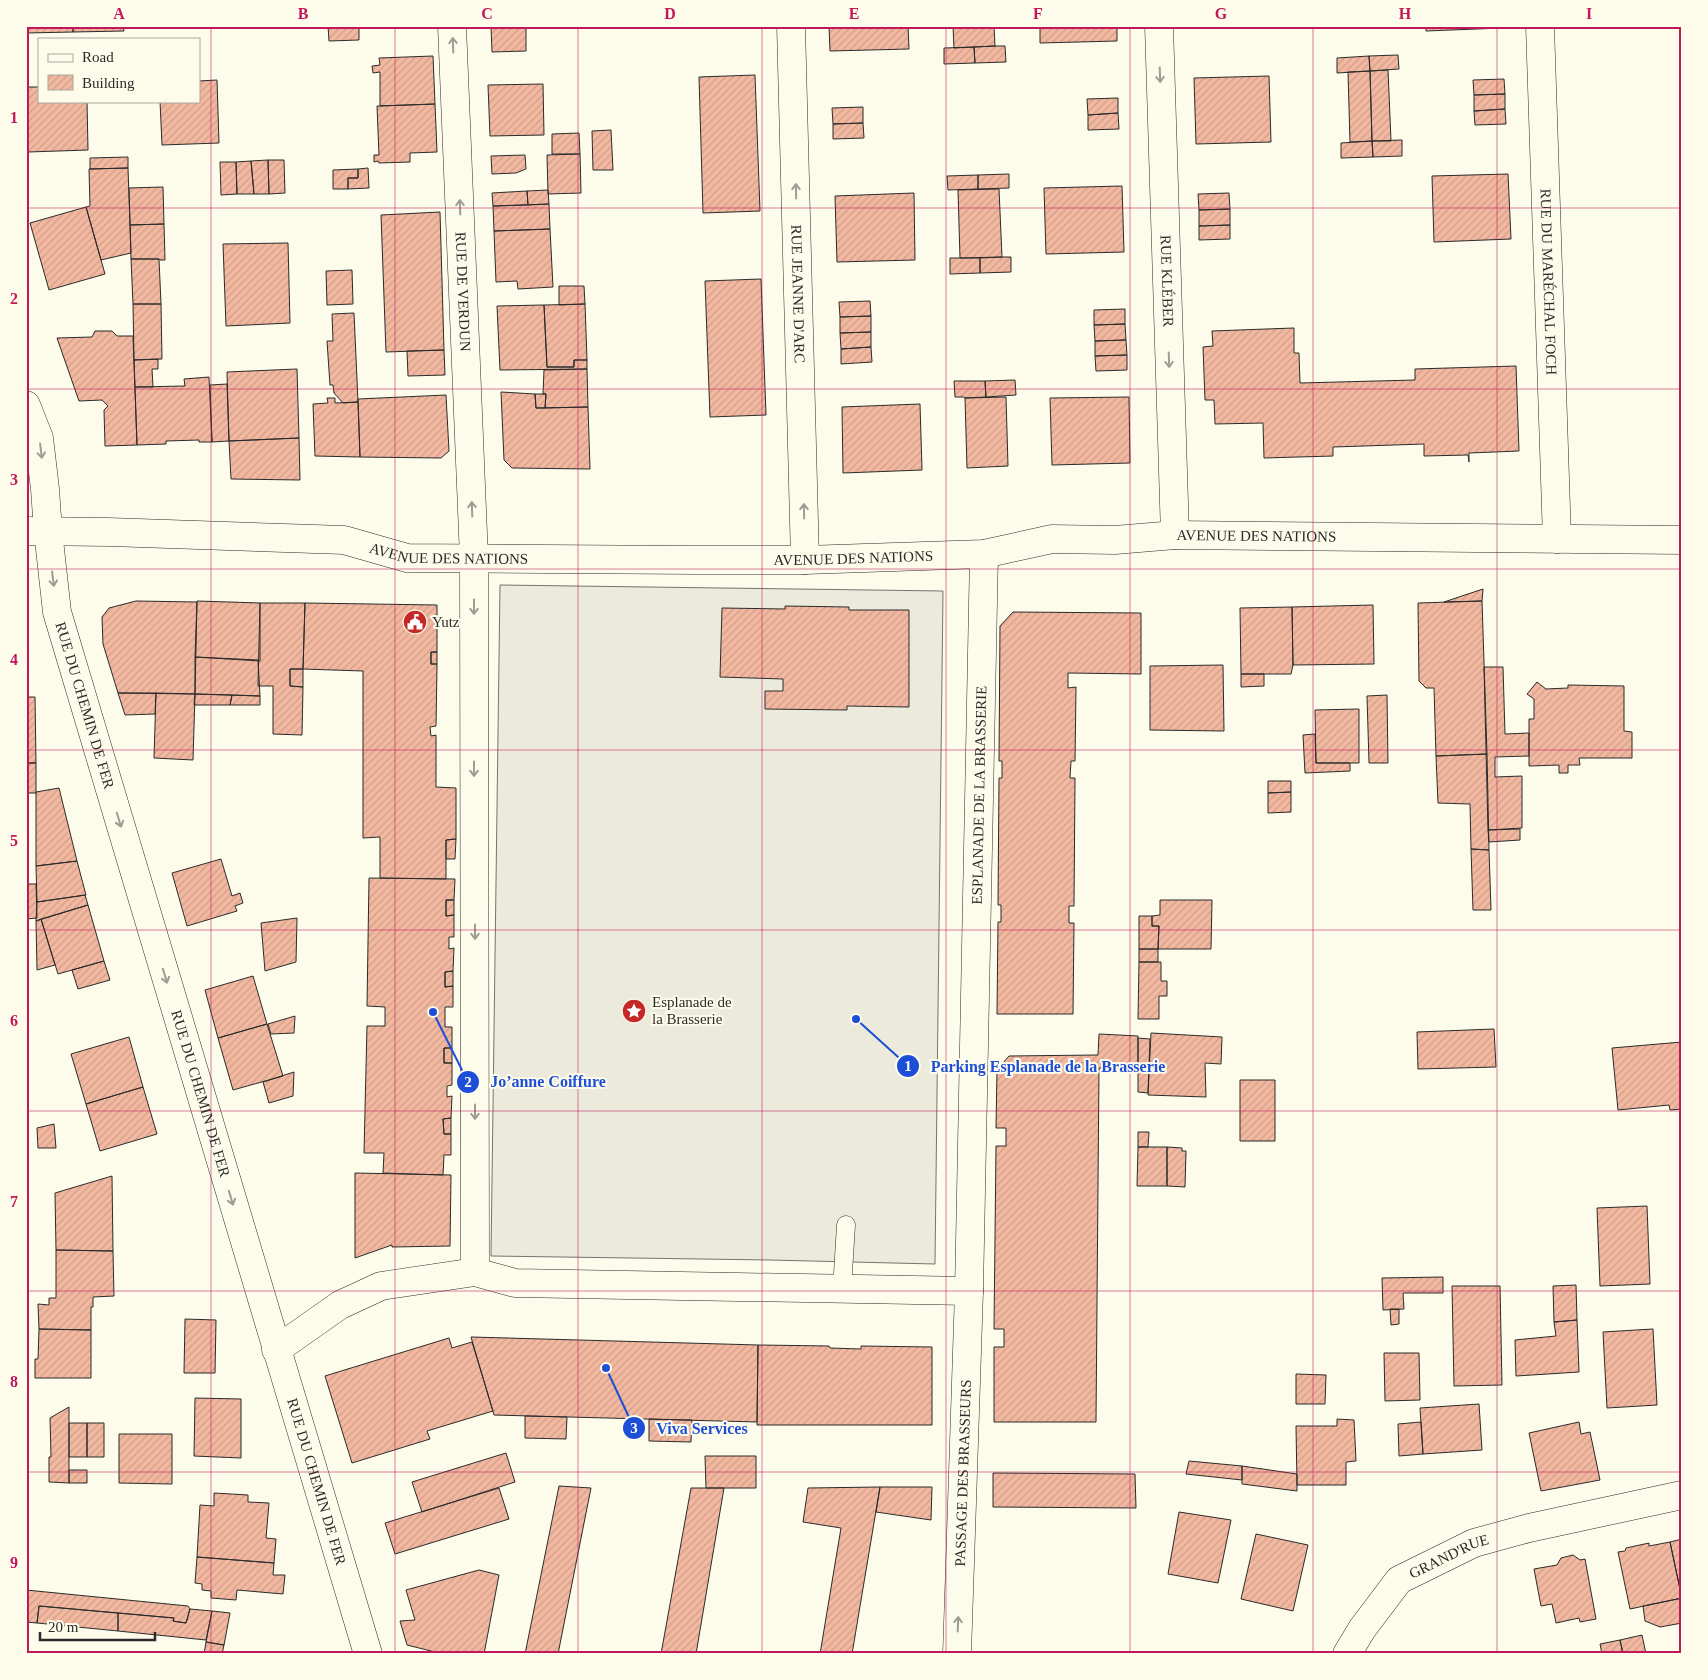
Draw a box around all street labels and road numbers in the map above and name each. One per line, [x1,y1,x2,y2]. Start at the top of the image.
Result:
street label: RUE DU MARÉCHAL FOCH [1537,188,1560,376]
street label: RUE JEANNE D'ARC [788,224,808,363]
street label: RUE DE VERDUN [453,232,473,352]
street label: RUE KLÉBER [1158,235,1176,327]
street label: AVENUE DES NATIONS [1176,527,1336,545]
street label: AVENUE DES NATIONS [368,540,528,567]
street label: AVENUE DES NATIONS [773,548,933,568]
street label: RUE DU CHEMIN DE FER [52,620,117,791]
street label: ESPLANADE DE LA BRASSERIE [969,686,989,905]
street label: RUE DU CHEMIN DE FER [168,1008,233,1179]
street label: PASSAGE DES BRASSEURS [952,1379,974,1567]
street label: RUE DU CHEMIN DE FER [284,1396,349,1567]
street label: GRAND'RUE [1407,1531,1490,1582]

